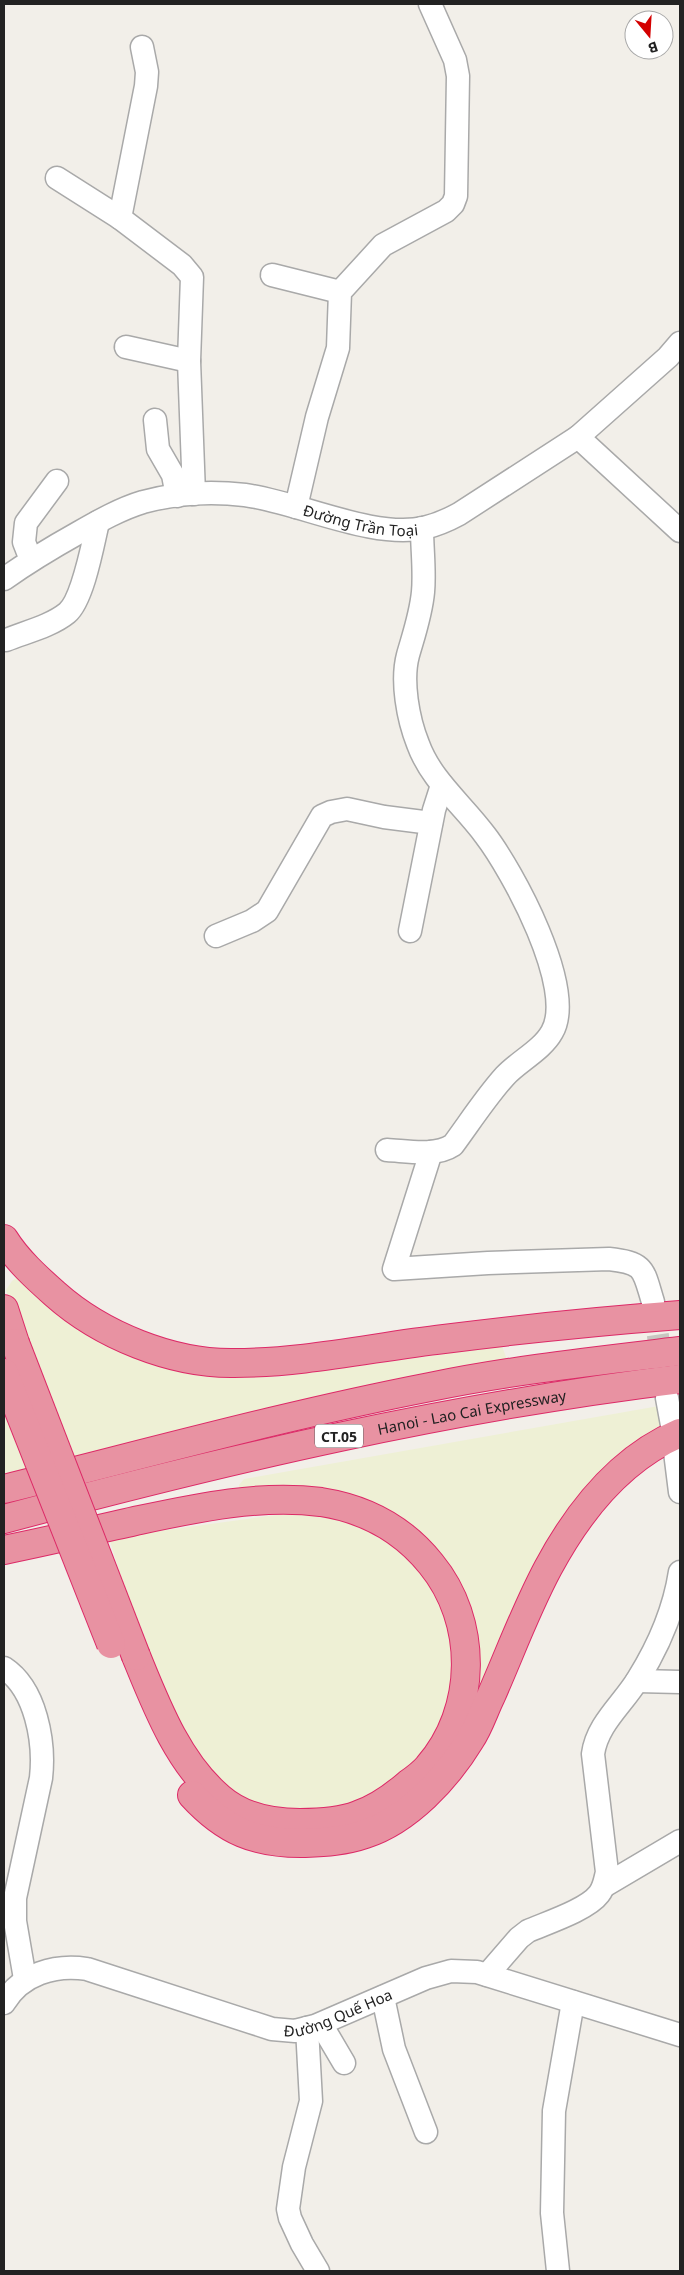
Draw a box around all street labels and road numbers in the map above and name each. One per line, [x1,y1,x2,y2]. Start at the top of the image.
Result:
street label: Đường Trần Toại [301,500,419,540]
street label: Hanoi - Lao Cai Expressway [375,1385,568,1439]
road number: CT.05 [315,1424,363,1448]
street label: Đường Quế Hoa [283,1984,395,2041]

